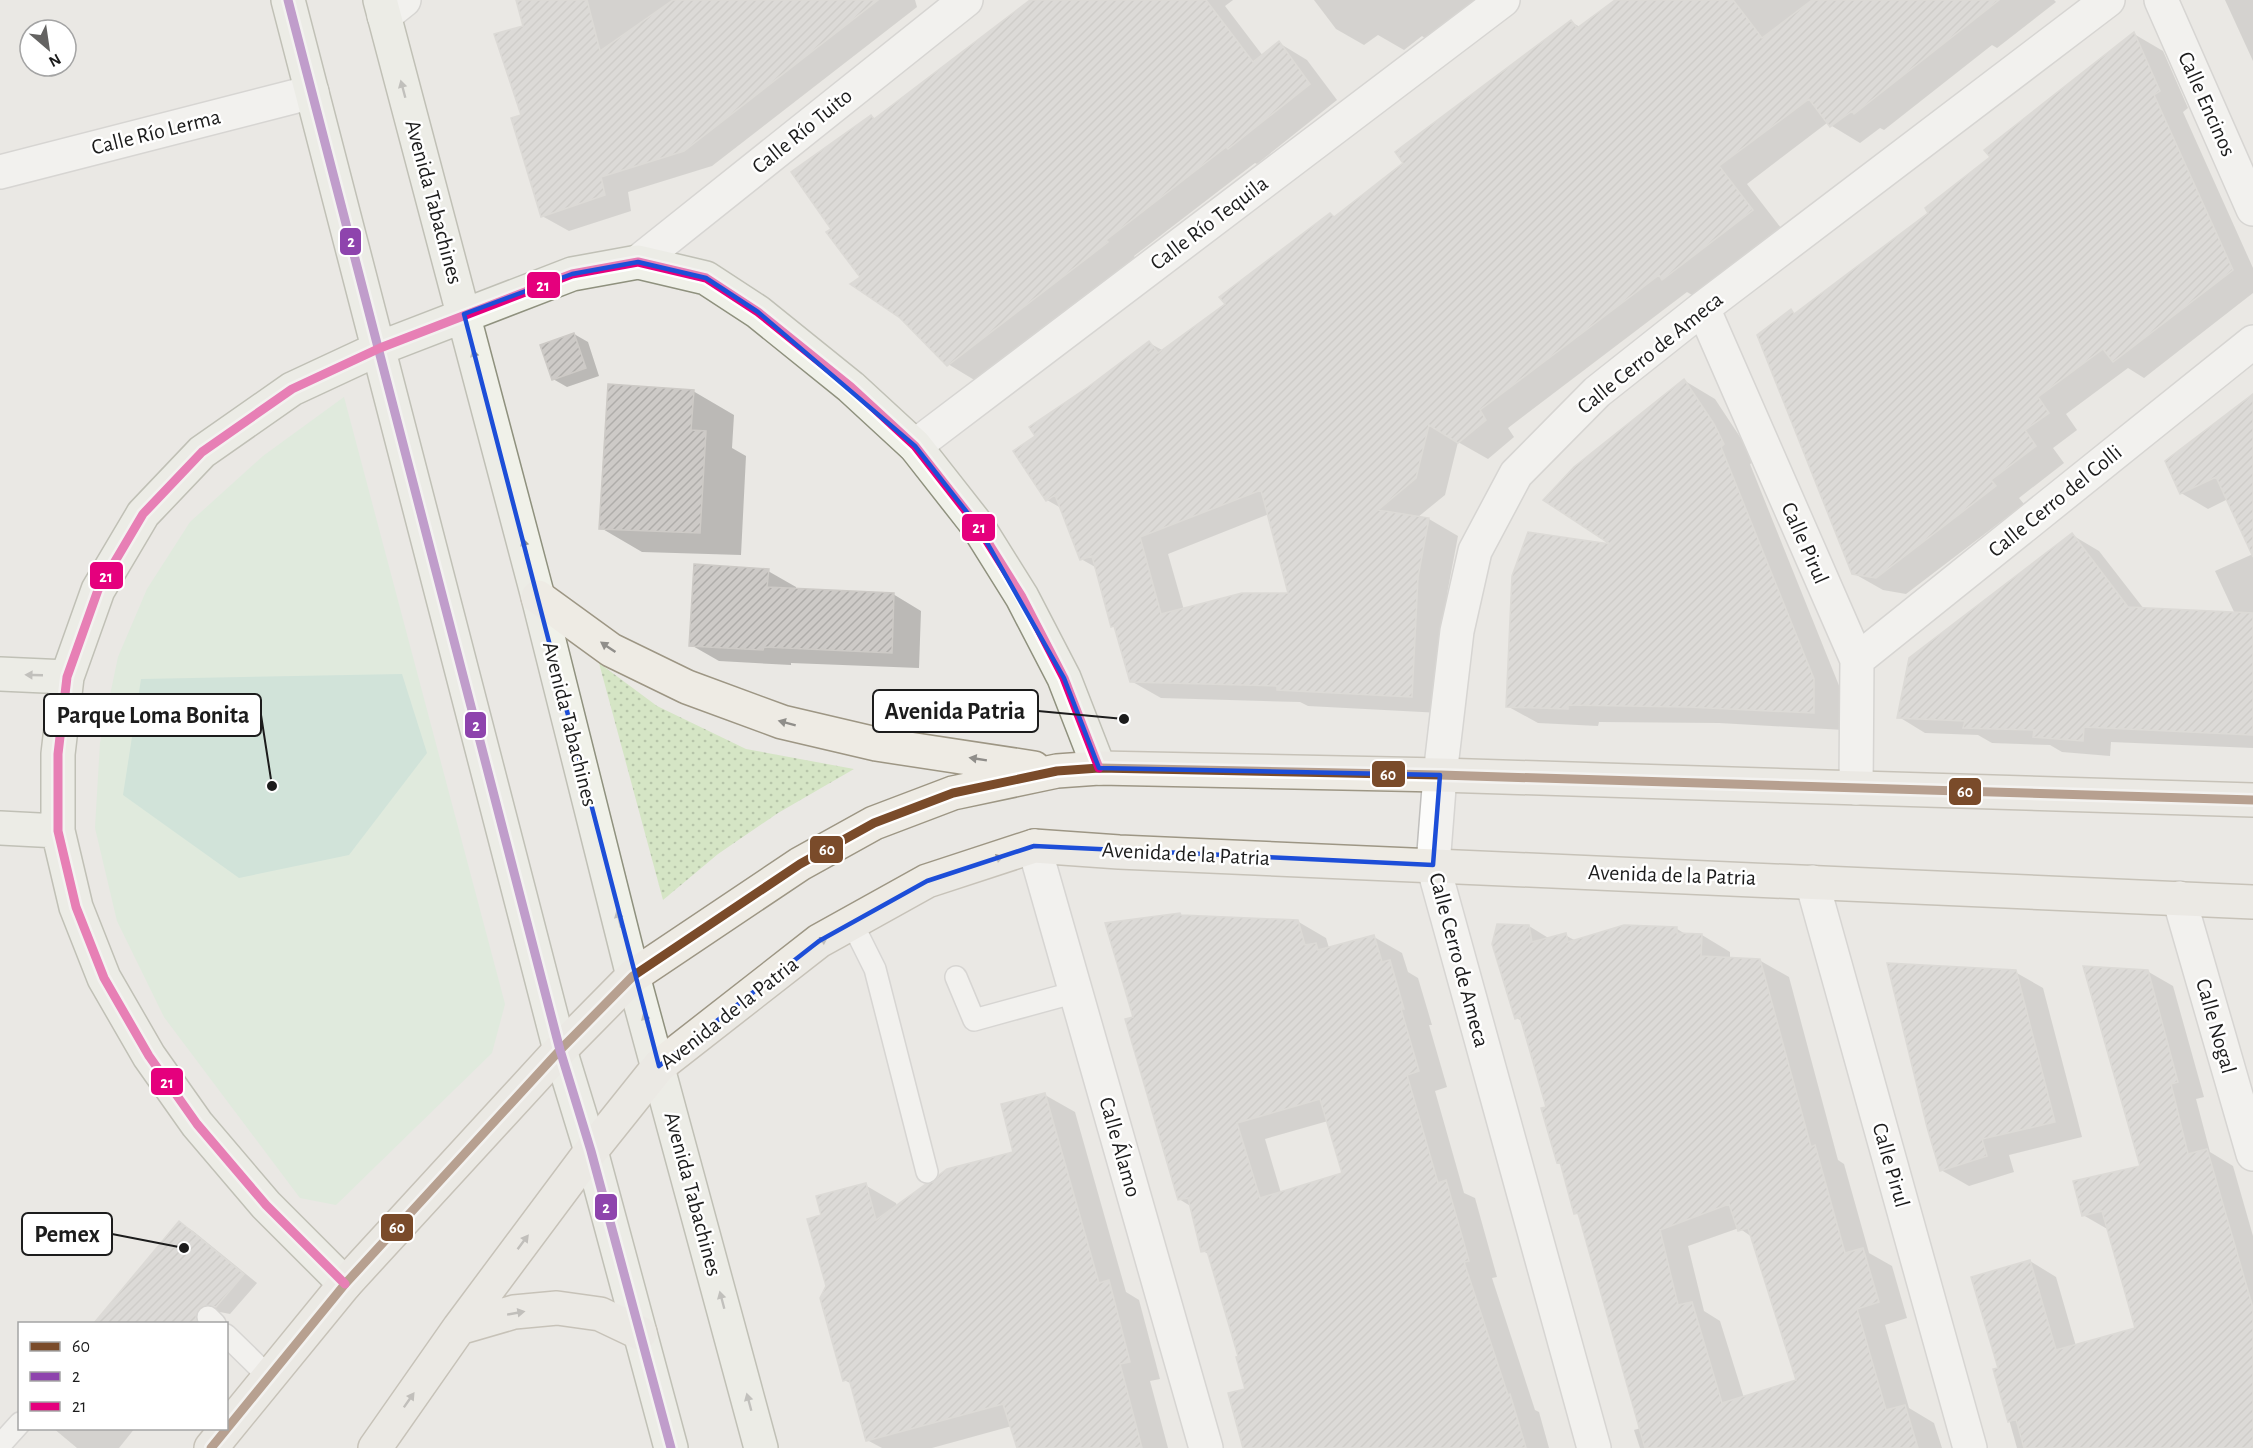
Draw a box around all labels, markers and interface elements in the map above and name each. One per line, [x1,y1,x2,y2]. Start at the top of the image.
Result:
north arrow [18,18,78,78]
street label: Calle Encinos [2174,48,2240,160]
text: N [46,51,64,70]
one-way arrow [398,80,408,98]
street label: Calle Río Tuito [748,84,856,178]
street label: Calle Río Lerma [89,105,223,159]
street label: Avenida Tabachines [401,117,467,287]
street label: Calle Río Tequila [1146,172,1272,274]
line badge: 2 [339,227,362,256]
text: 2 [347,234,355,250]
line badge: 21 [526,271,561,299]
text: 21 [536,278,550,294]
street label: Calle Cerro de Ameca [1573,288,1727,418]
one-way arrow [470,349,480,367]
street label: Calle Cerro del Colli [1984,441,2126,561]
street label: Calle Pirul [1777,499,1833,587]
line badge: 21 [961,513,996,542]
text: 21 [972,520,986,536]
one-way arrow [520,538,530,556]
line badge: 21 [89,561,124,590]
text: 21 [99,569,113,585]
street label: Avenida Tabachines [539,639,601,809]
one-way arrow [600,641,616,652]
one-way arrow [24,671,43,680]
callout: Avenida Patria [873,690,1038,732]
callout: Parque Loma Bonita [44,694,261,736]
text: Avenida Patria [885,700,1025,724]
text: Parque Loma Bonita [57,704,249,728]
line badge: 2 [464,711,487,739]
one-way arrow [778,717,796,727]
text: 2 [472,718,480,734]
one-way arrow [968,755,987,764]
line badge: 60 [1371,760,1406,788]
text: 60 [1380,767,1396,783]
line badge: 60 [1948,777,1982,806]
text: 60 [1957,784,1973,800]
line badge: 60 [809,835,844,864]
street label: Avenida de la Patria [1101,839,1271,869]
text: 60 [819,842,835,858]
one-way arrow [986,853,1004,863]
street label: Avenida de la Patria [1587,861,1757,889]
street label: Calle Cerro de Ameca [1425,870,1493,1050]
one-way arrow [613,910,623,928]
one-way arrow [812,936,828,947]
street label: Avenida de la Patria [656,953,802,1073]
street label: Calle Nogal [2192,976,2240,1076]
one-way arrow [641,1012,650,1030]
line badge: 21 [150,1067,184,1096]
text: 21 [160,1075,174,1091]
street label: Calle Álamo [1095,1094,1146,1199]
street label: Avenida Tabachines [660,1109,726,1279]
street label: Calle Pirul [1868,1120,1914,1210]
line badge: 2 [594,1193,618,1221]
text: 2 [602,1200,610,1216]
callout: Pemex [22,1213,112,1255]
line badge: 60 [380,1213,414,1242]
text: 60 [389,1220,405,1236]
text: Pemex [34,1223,100,1247]
one-way arrow [517,1235,529,1251]
one-way arrow [716,1291,726,1309]
one-way arrow [506,1308,525,1317]
legend [18,1322,228,1430]
text: 60 [72,1338,90,1356]
text: 2 [72,1368,80,1386]
one-way arrow [403,1393,415,1409]
one-way arrow [744,1393,753,1411]
text: 21 [72,1398,86,1416]

